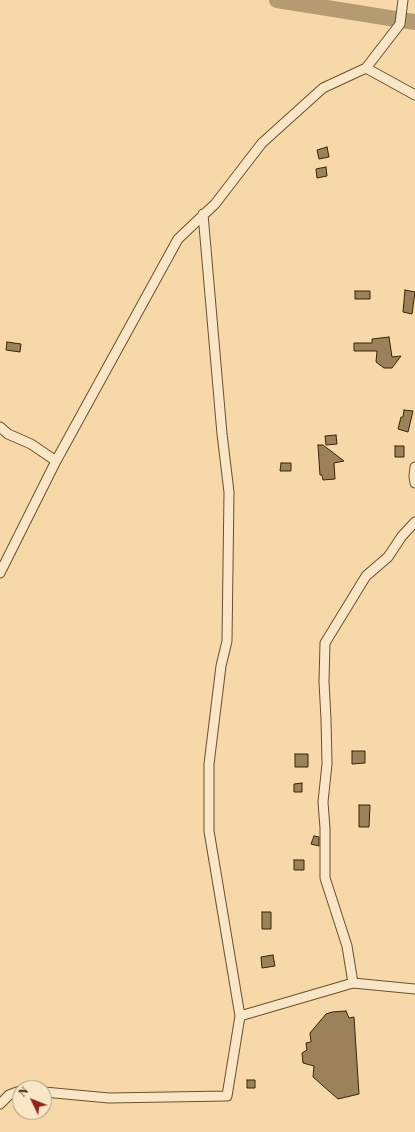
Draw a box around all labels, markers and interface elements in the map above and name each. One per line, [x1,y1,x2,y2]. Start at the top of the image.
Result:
north arrow [12,1080,52,1120]
text: N [16,1085,32,1100]

